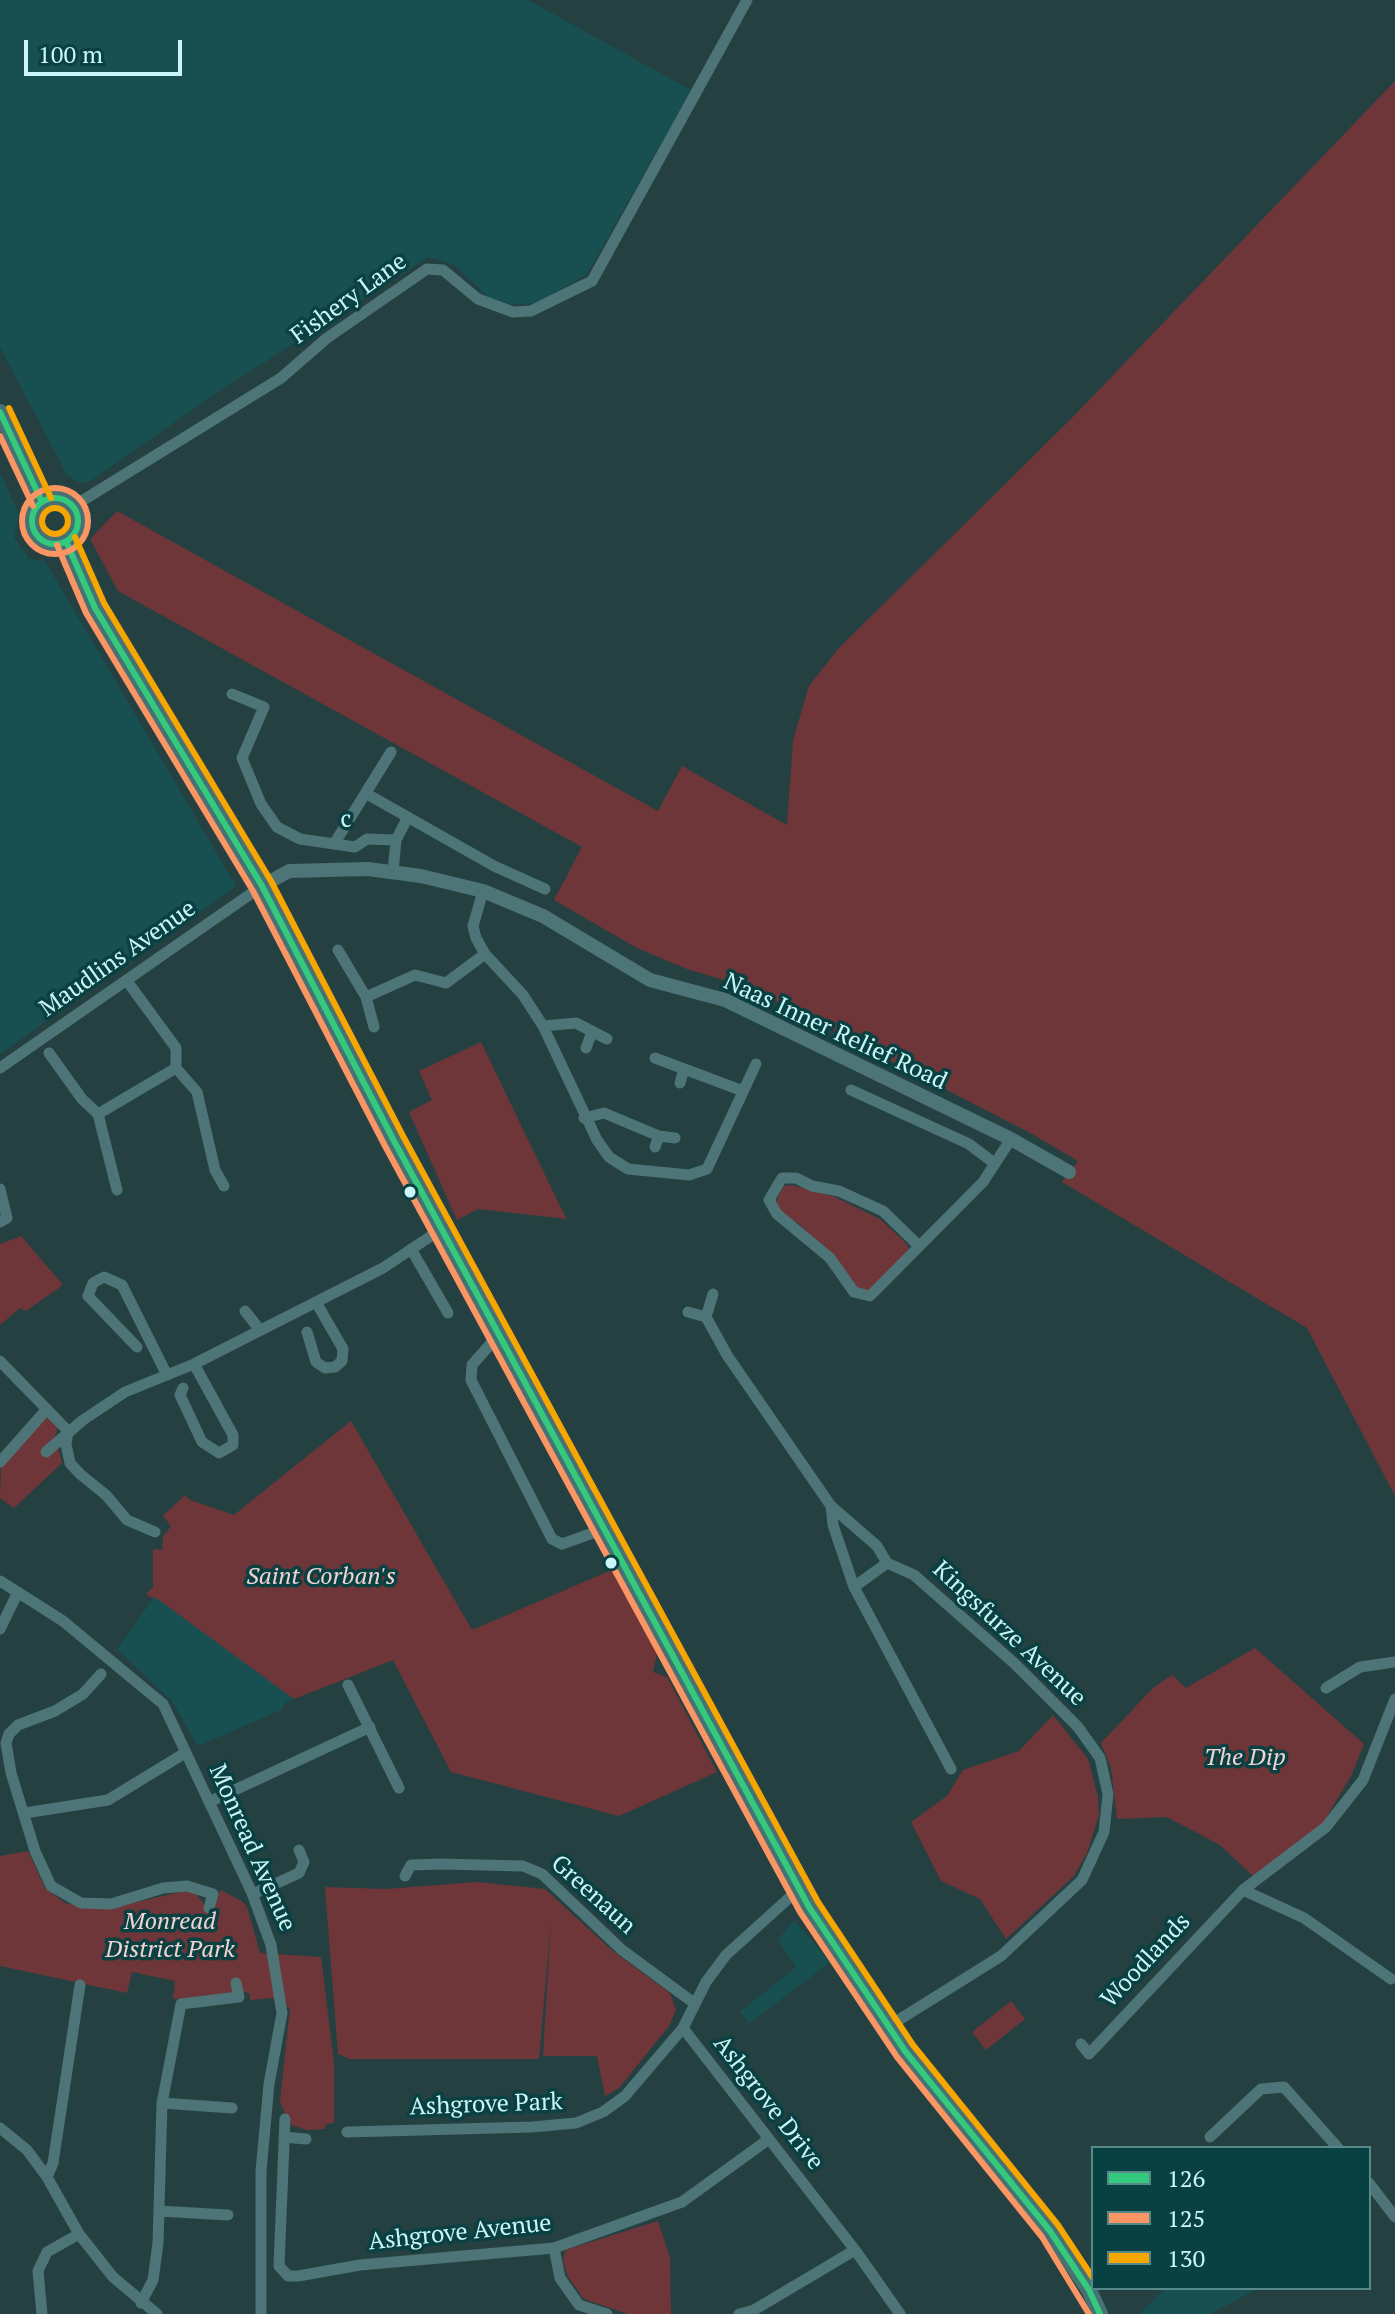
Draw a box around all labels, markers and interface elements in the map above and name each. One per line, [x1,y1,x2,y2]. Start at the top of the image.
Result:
scale bar [28,24,186,74]
text: 100 m [38,38,103,70]
street label: Fishery Lane [286,247,412,351]
street label: c [339,805,353,835]
street label: Maudlins Avenue [35,895,201,1023]
street label: Naas Inner Relief Road [719,968,951,1096]
unlabelled marker [402,1184,418,1200]
unlabelled marker [603,1555,619,1571]
street label: Kingsfurze Avenue [926,1556,1092,1712]
park label: Saint Corban's [246,1563,396,1591]
park label: The Dip [1204,1744,1286,1772]
street label: Monread Avenue [202,1760,302,1936]
street label: Greenaun [545,1849,641,1941]
park label: Monread District Park [105,1908,235,1964]
street label: Woodlands [1095,1908,1197,2014]
street label: Ashgrove Drive [707,2030,829,2176]
street label: Ashgrove Park [409,2088,563,2122]
legend [1091,2146,1371,2290]
text: 126 [1167,2162,1205,2194]
text: 125 [1167,2202,1205,2234]
street label: Ashgrove Avenue [367,2209,553,2257]
text: 130 [1167,2242,1205,2274]

